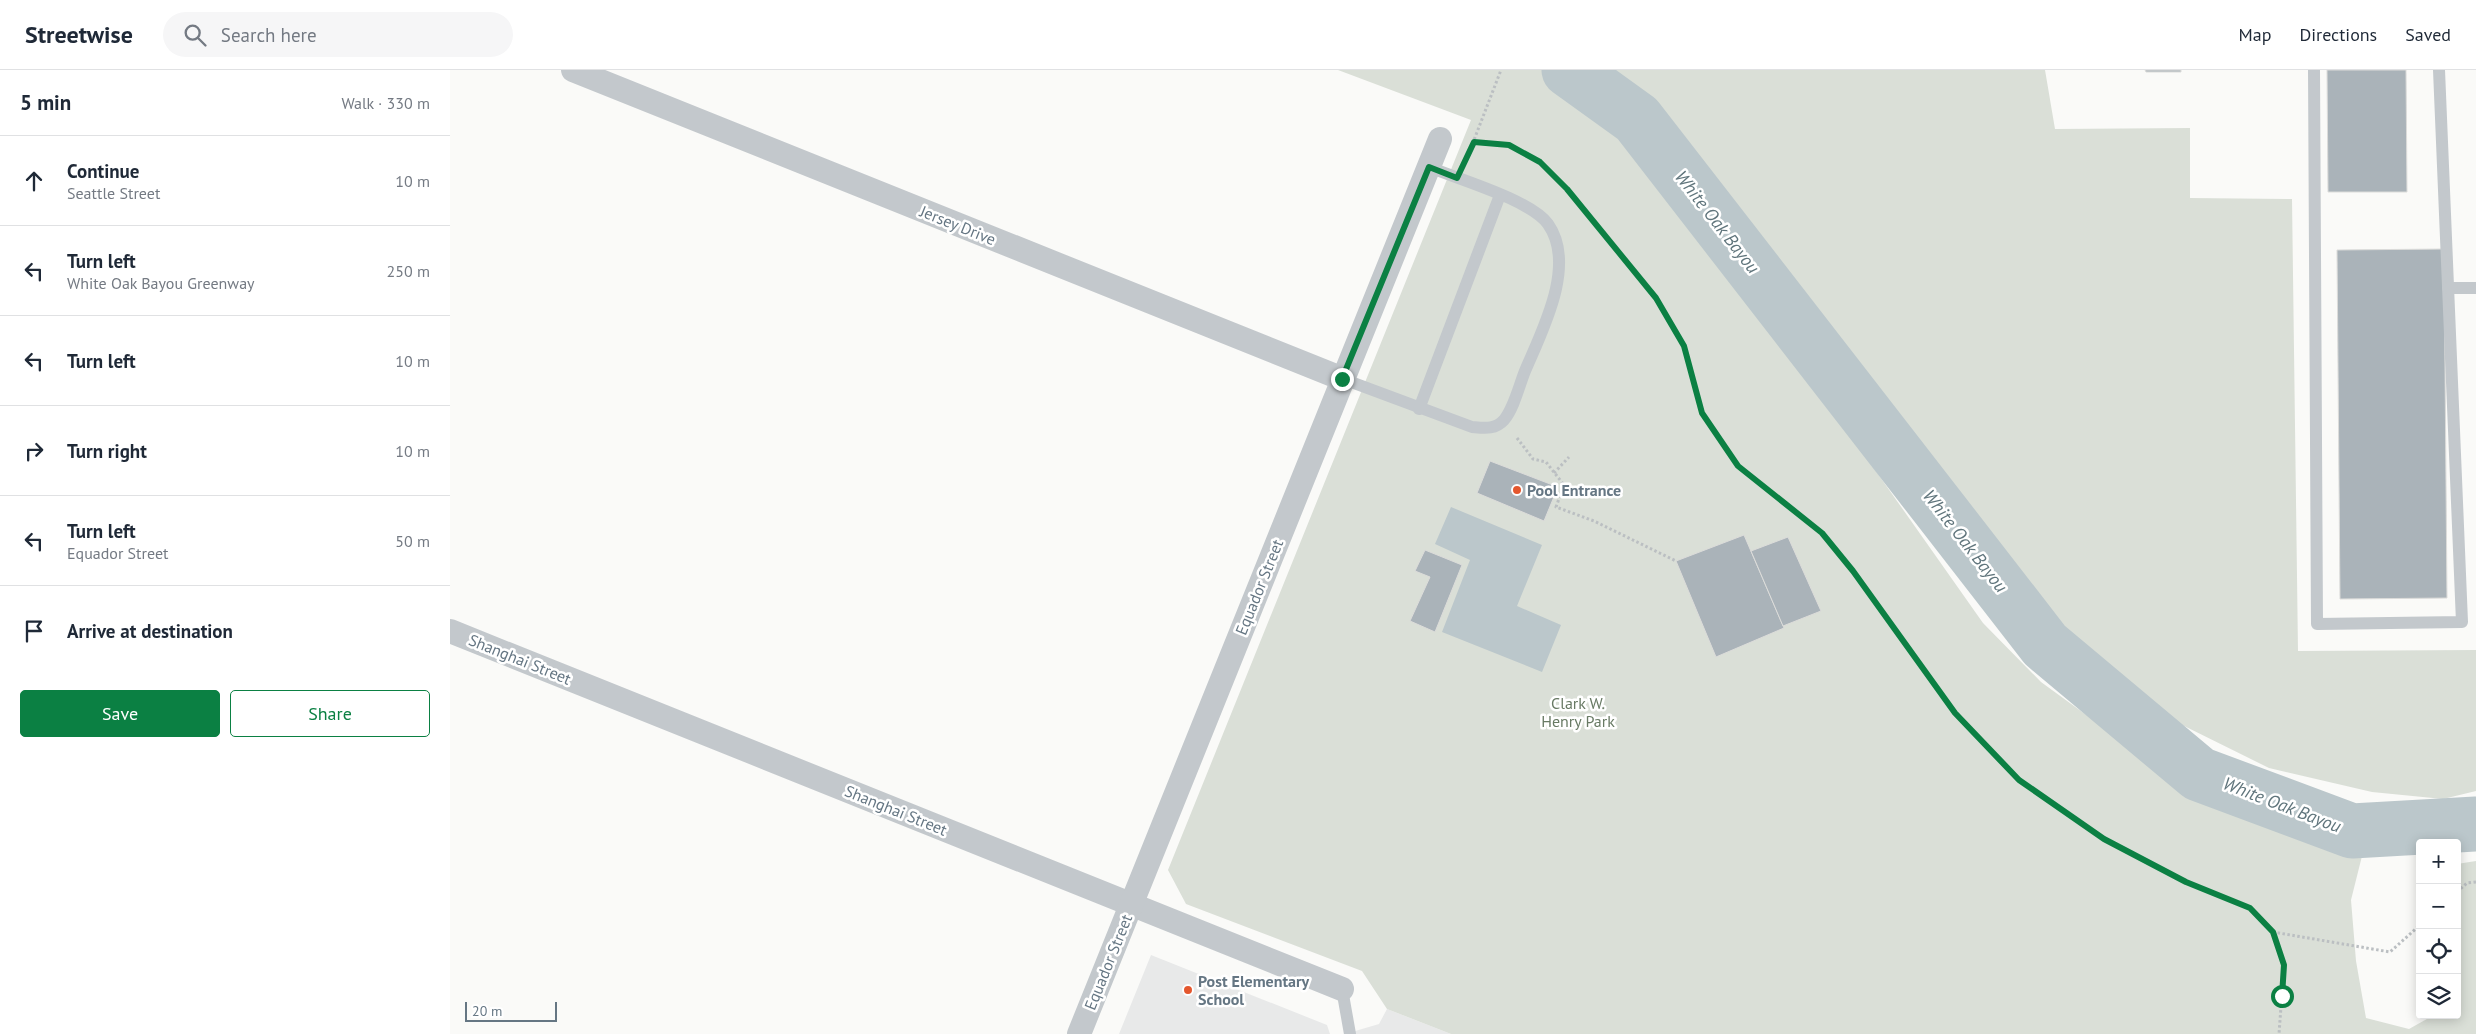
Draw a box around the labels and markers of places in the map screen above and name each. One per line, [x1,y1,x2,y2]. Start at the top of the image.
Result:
place label: Pool Entrance [1527,480,1621,500]
marker: Pool Entrance [1511,484,1523,496]
place label: Post Elementary School [1198,971,1310,1009]
marker: Post Elementary School [1182,984,1194,996]

